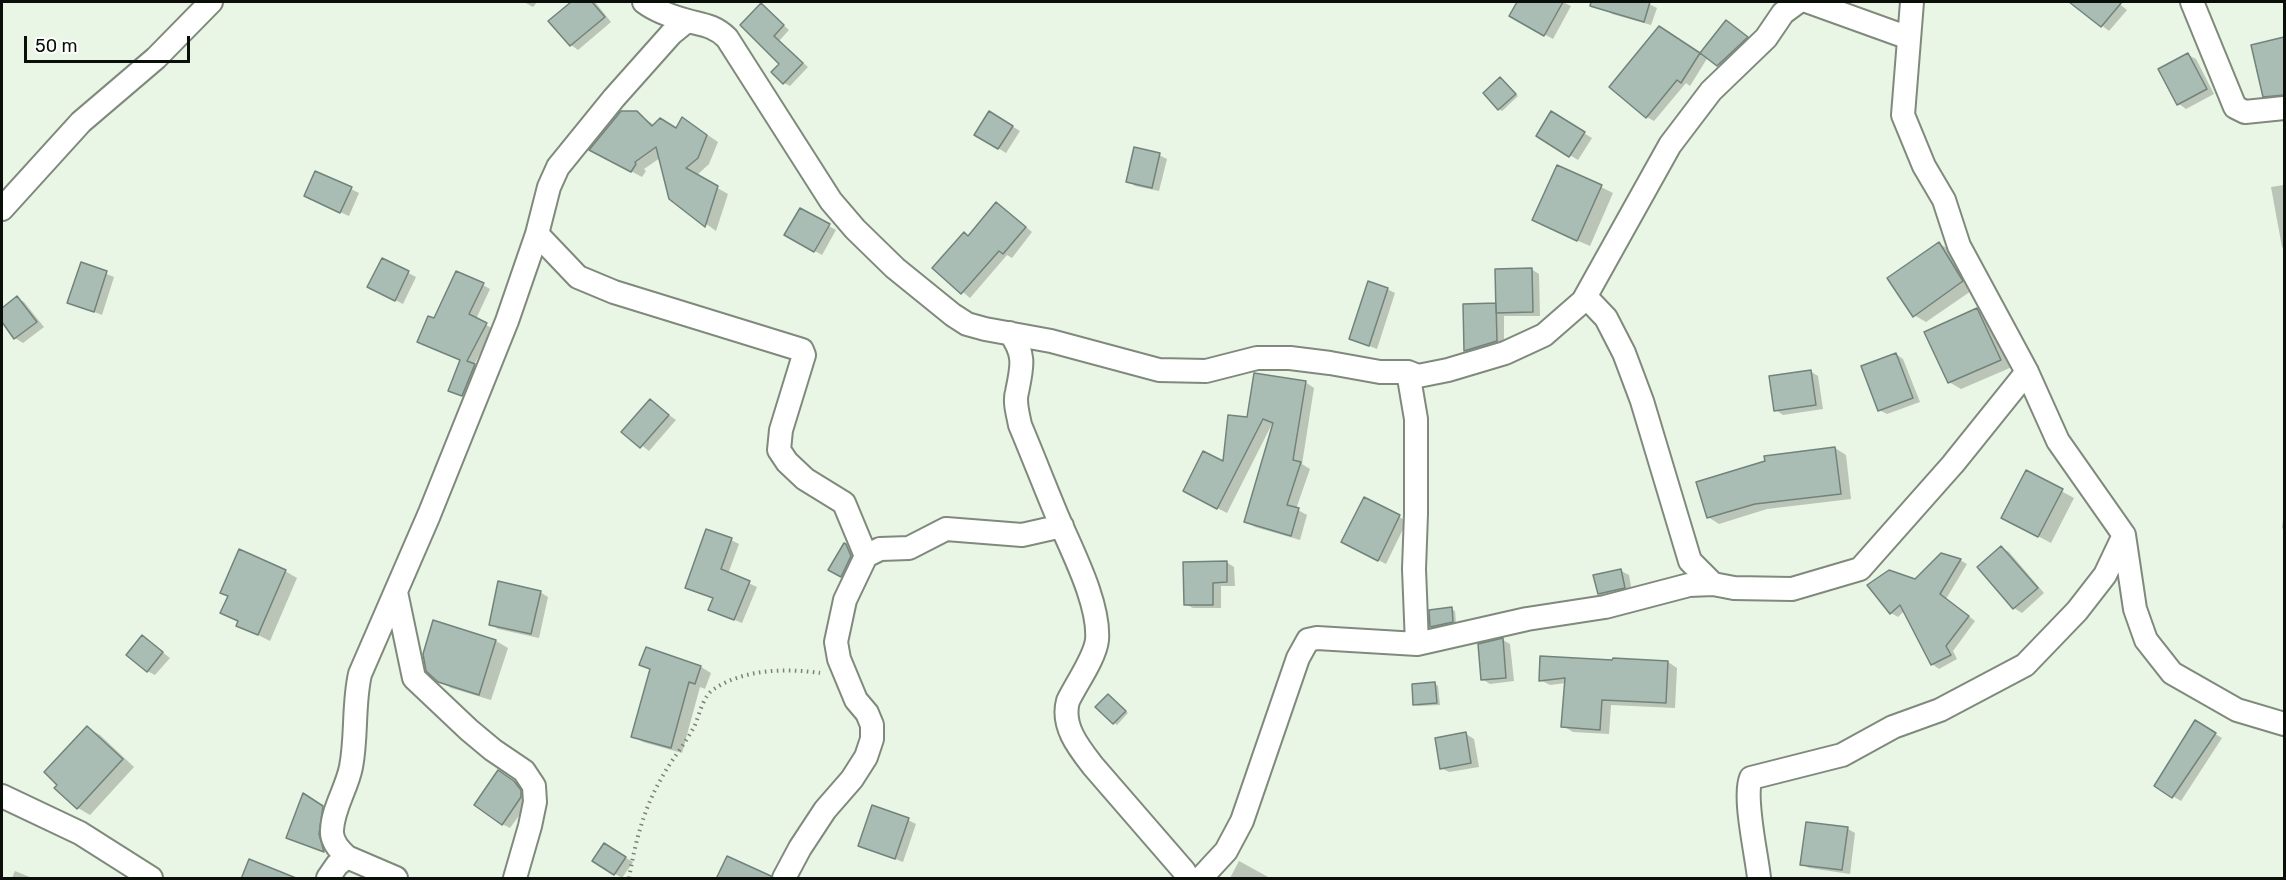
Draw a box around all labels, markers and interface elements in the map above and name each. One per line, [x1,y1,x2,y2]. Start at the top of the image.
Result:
scale bar [27,24,194,62]
text: 50 m [35,35,78,57]

